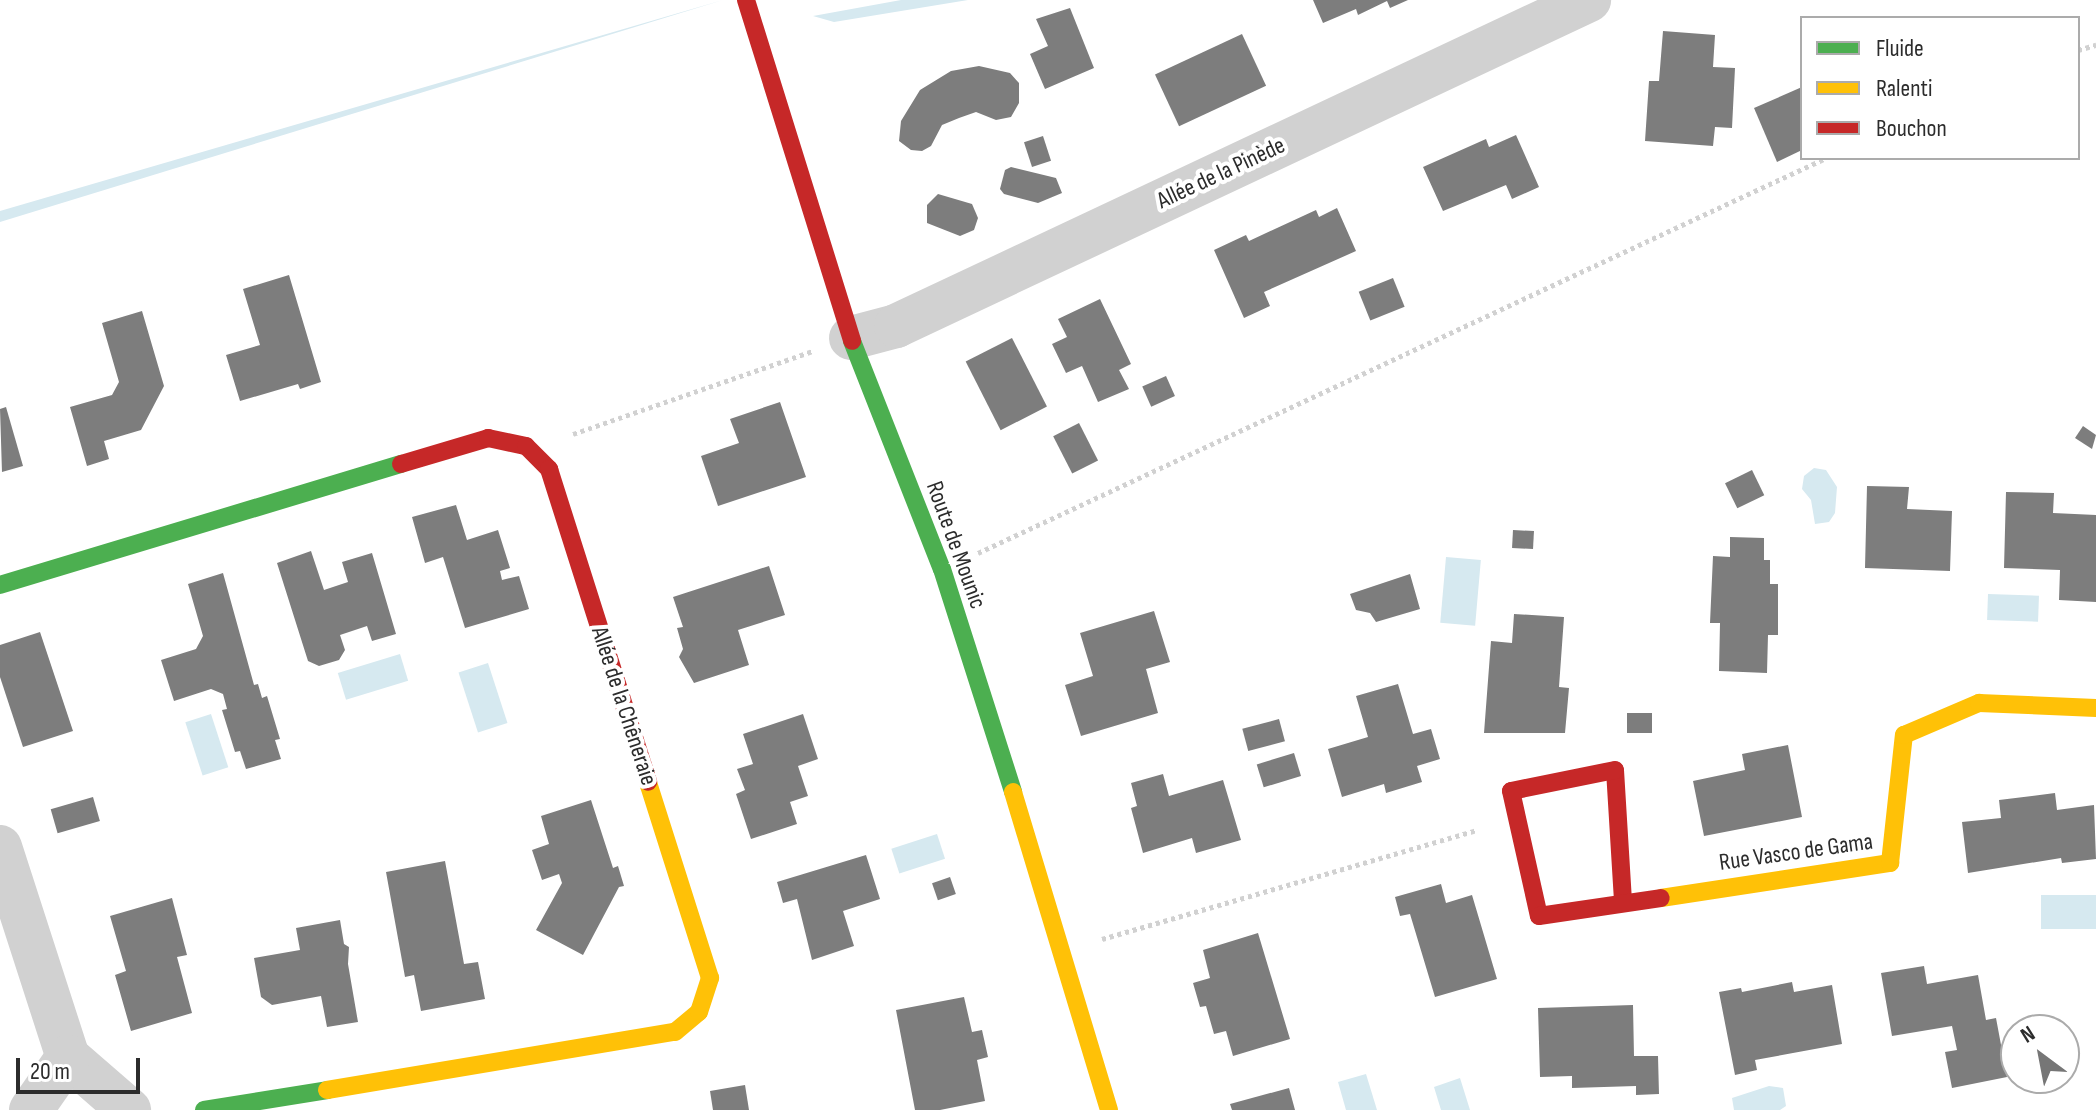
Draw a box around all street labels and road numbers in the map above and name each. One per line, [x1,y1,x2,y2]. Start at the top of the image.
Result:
street label: Allée de la Pinède [1152,131,1290,215]
street label: Route de Mounic [920,477,992,613]
street label: Allée de la Chêneraie [585,623,663,789]
street label: Rue Vasco de Gama [1717,827,1875,877]

